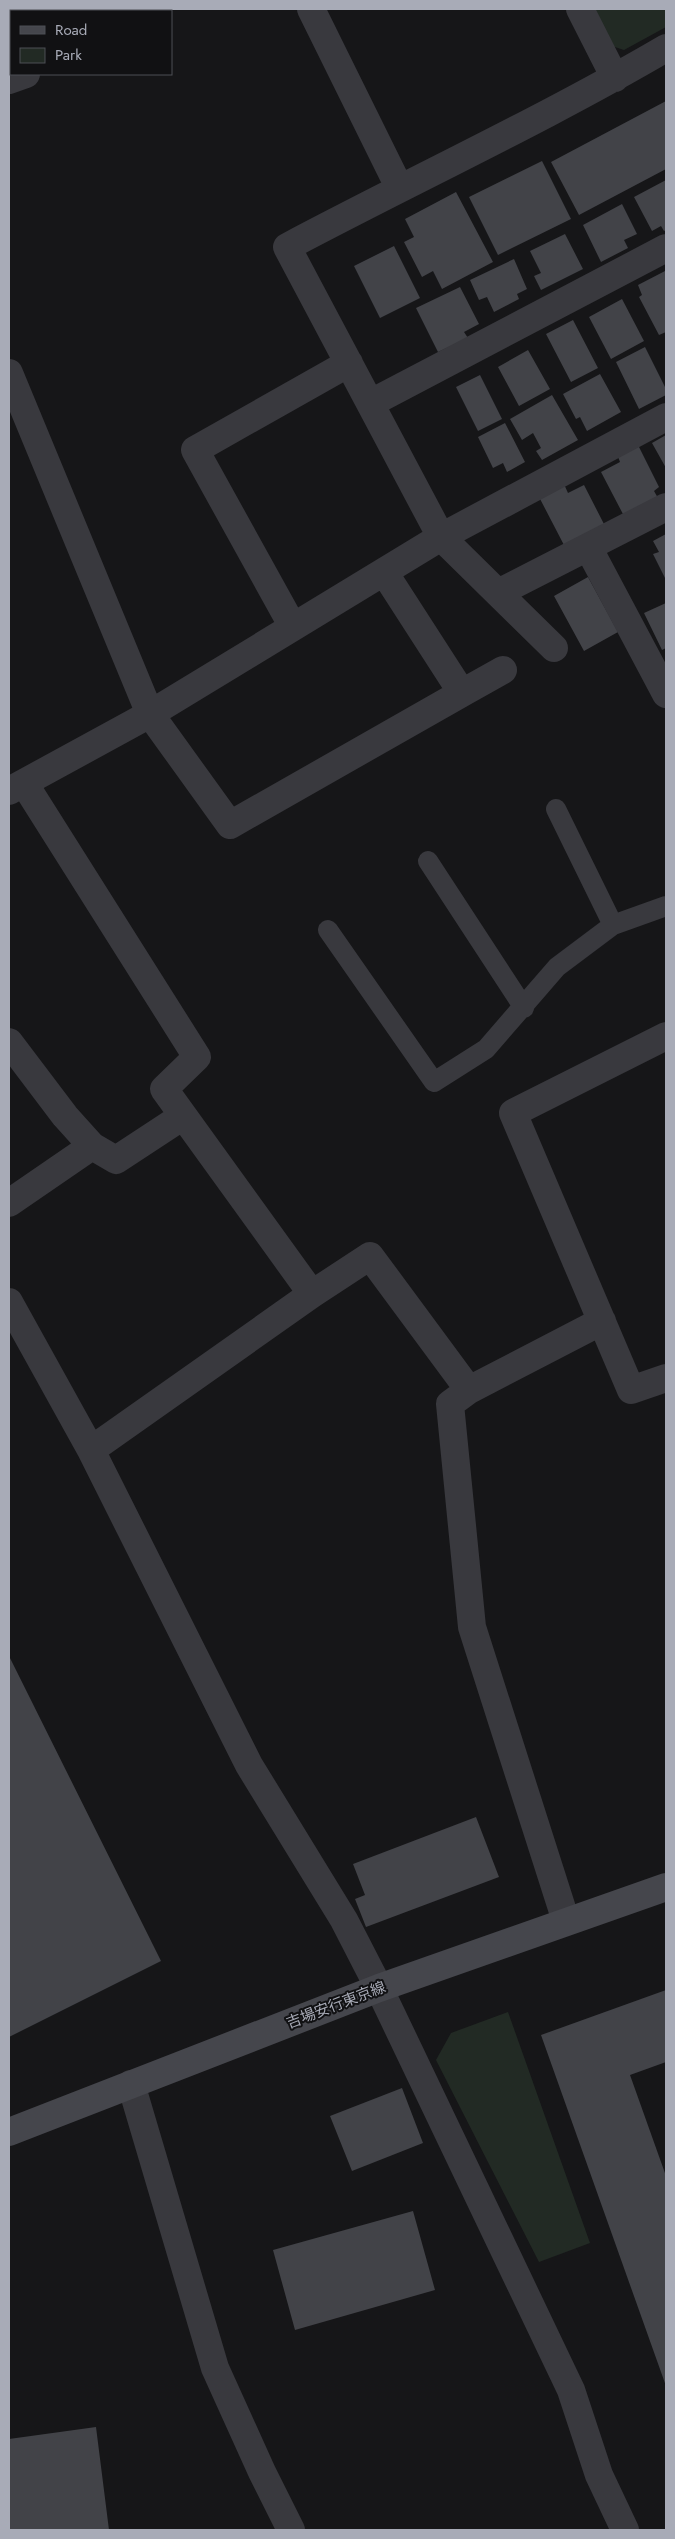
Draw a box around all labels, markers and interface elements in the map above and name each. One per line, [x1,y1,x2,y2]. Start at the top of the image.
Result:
legend [10,10,172,75]
text: Road [55,19,87,41]
text: Park [55,44,82,66]
street label: 吉場安行東京線 [283,1976,389,2034]

